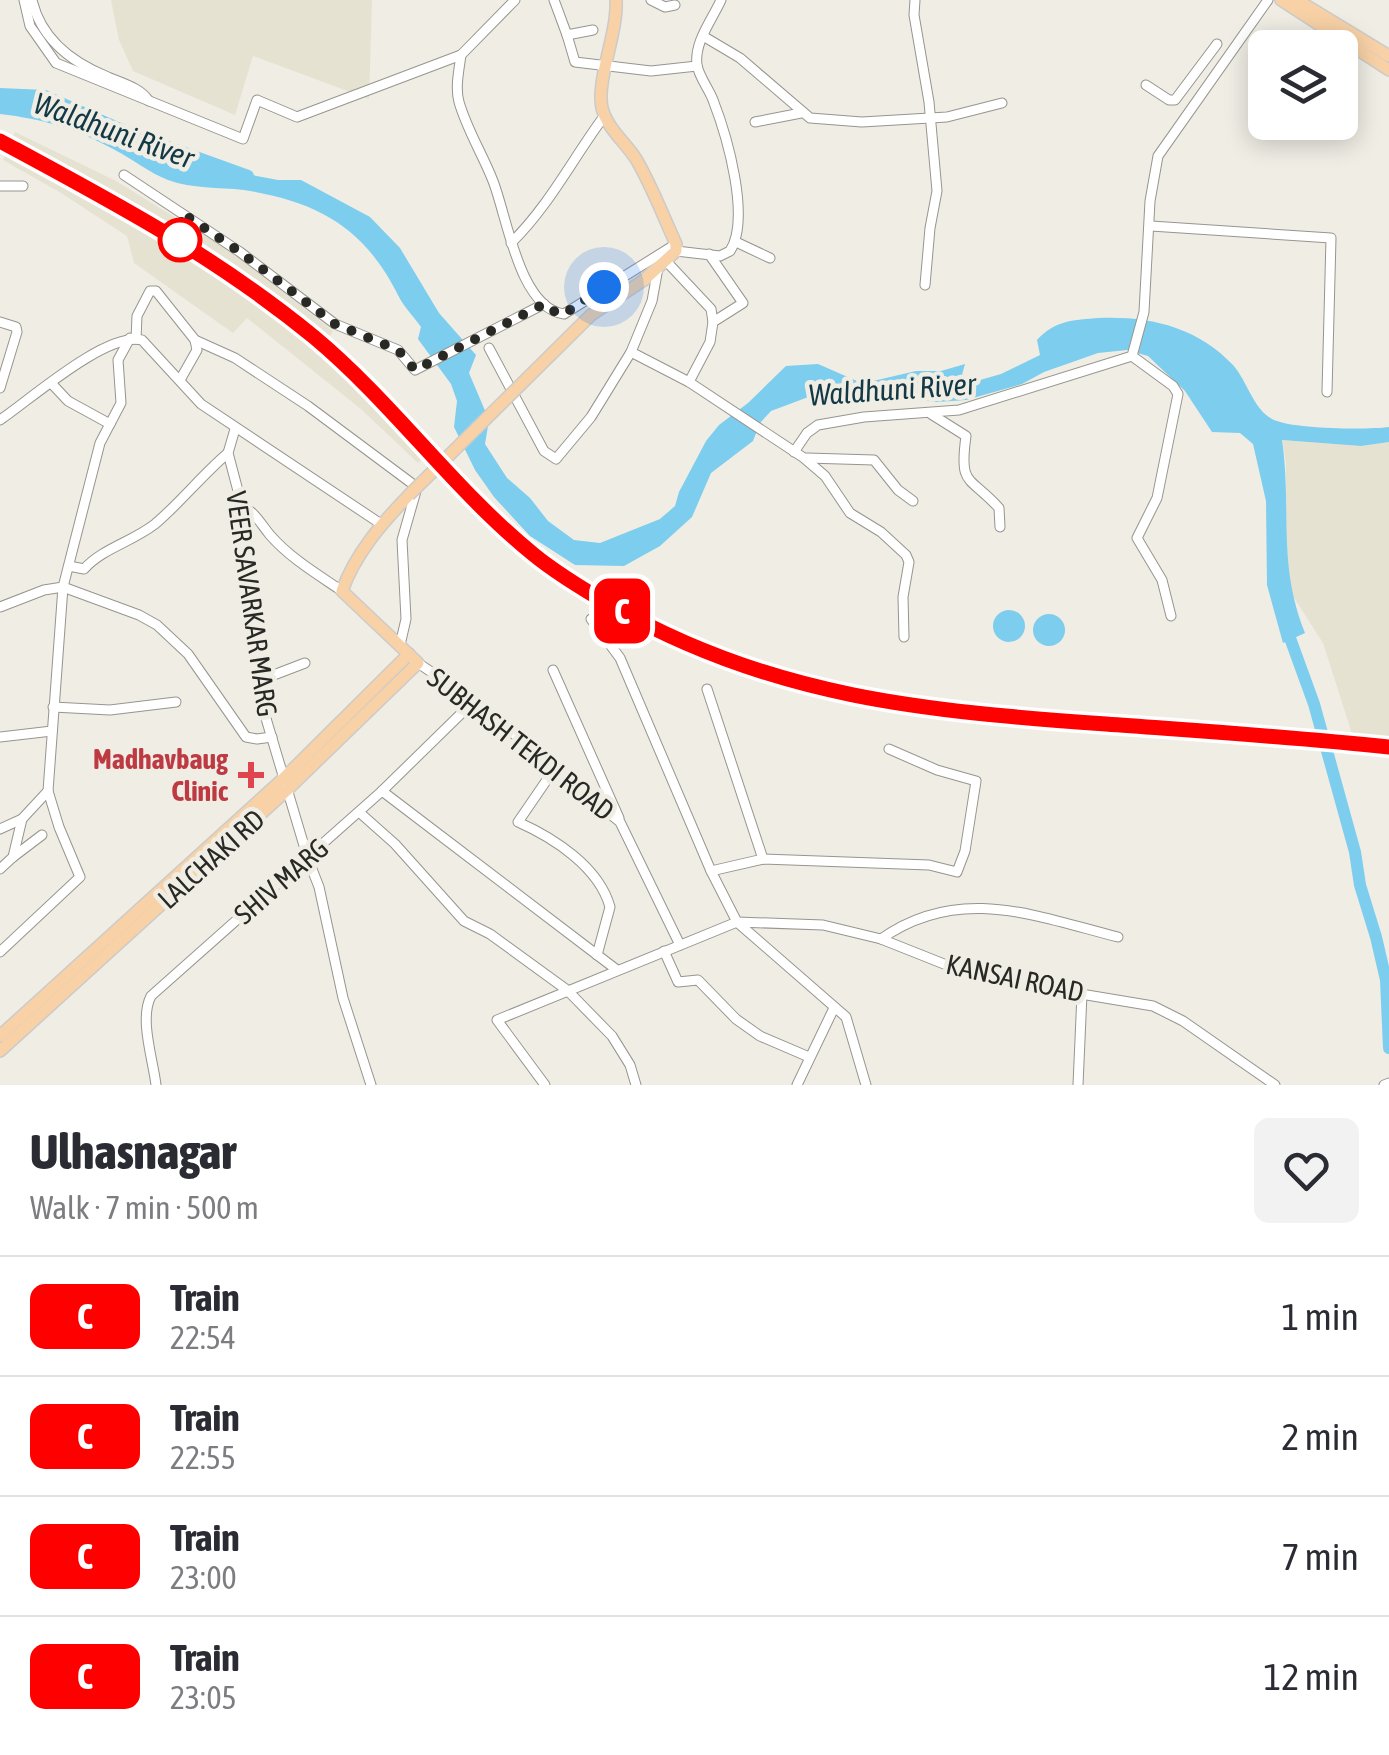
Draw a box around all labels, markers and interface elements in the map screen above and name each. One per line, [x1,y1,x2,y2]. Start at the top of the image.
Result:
map controls [1248,30,1358,140]
button: layers [1248,30,1358,140]
water label: Waldhuni River [29,85,200,175]
unlabelled marker [159,219,201,261]
your location [579,262,629,312]
water label: Waldhuni River [807,366,978,412]
street label: VEER SAVARKAR MARG [220,489,284,719]
line badge: C [590,578,654,644]
text: C [614,591,630,631]
street label: SUBHASH TEKDI ROAD [422,661,620,827]
place label: Madhavbaug Clinic [93,743,229,807]
marker: Madhavbaug Clinic [238,762,264,788]
street label: LALCHAKI RD [151,803,271,915]
street label: SHIV MARG [228,832,334,930]
street label: KANSAI ROAD [943,948,1087,1008]
button: heart [1254,1118,1359,1223]
text: Ulhasnagar [30,1124,235,1179]
text: Walk · 7 min · 500 m [30,1189,259,1226]
text: Train [170,1276,240,1319]
text: 1 min [1281,1295,1359,1338]
text: C [77,1296,93,1336]
text: 22:54 [170,1319,236,1356]
text: Train [170,1396,240,1439]
text: 2 min [1281,1415,1359,1458]
text: C [77,1416,93,1456]
text: 22:55 [170,1439,236,1476]
text: Train [170,1516,240,1559]
text: 7 min [1281,1535,1359,1578]
text: C [77,1536,93,1576]
text: 23:00 [170,1559,237,1596]
text: Train [170,1636,240,1679]
text: 12 min [1264,1655,1359,1698]
text: C [77,1656,93,1696]
text: 23:05 [170,1679,237,1716]

